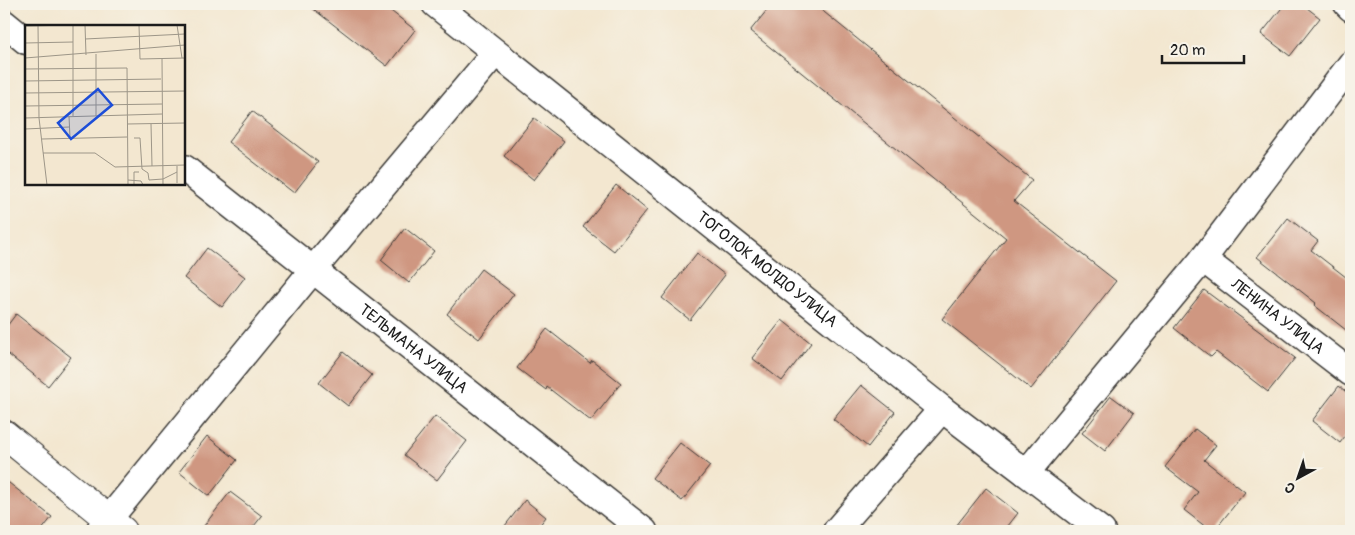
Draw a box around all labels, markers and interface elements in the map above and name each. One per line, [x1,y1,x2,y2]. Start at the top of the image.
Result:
inset map [25,25,185,185]
scale bar [1162,32,1245,64]
text: 20 m [1170,41,1205,60]
street label: ТОГОЛОК МОЛДО УЛИЦА [693,207,841,332]
street label: ЛЕНИНА УЛИЦА [1226,274,1328,359]
street label: ТЕЛЬМАНА УЛИЦА [355,300,472,398]
north arrow [1272,452,1322,502]
text: С [1281,478,1299,497]

